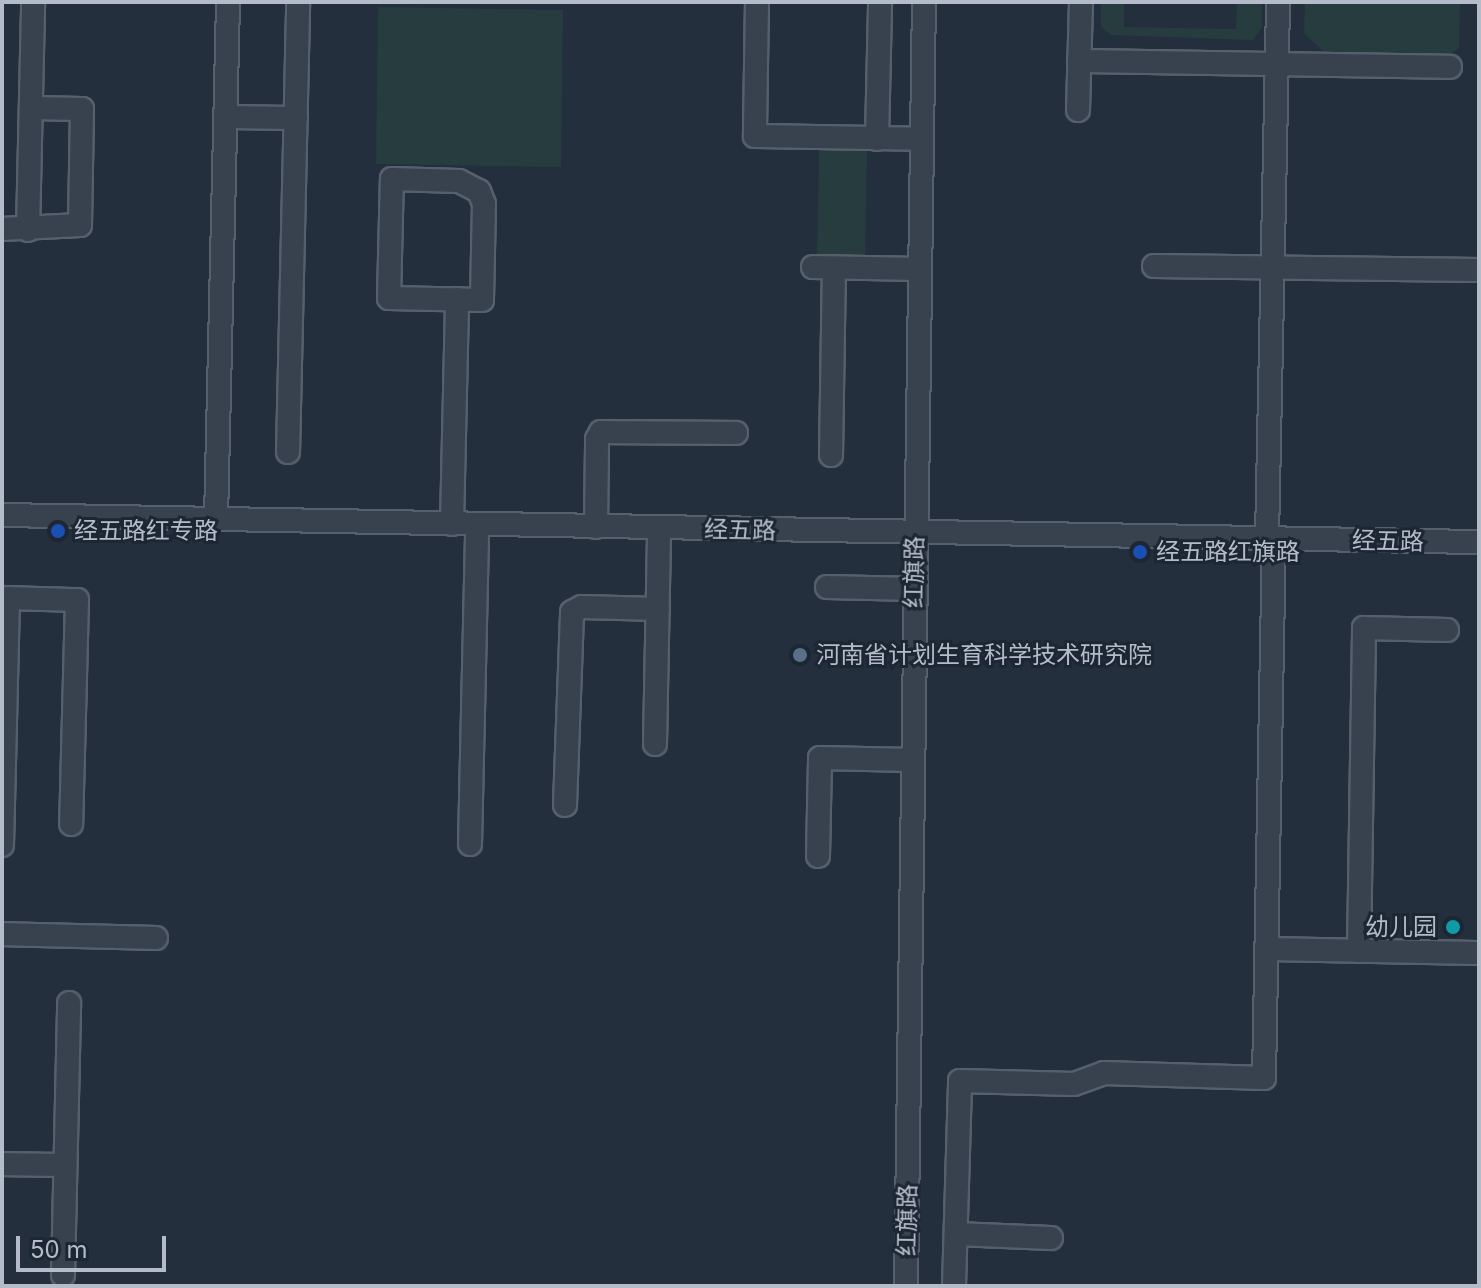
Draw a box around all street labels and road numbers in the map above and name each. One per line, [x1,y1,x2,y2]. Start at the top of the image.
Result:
street label: 经五路 [704,515,776,545]
street label: 经五路 [1352,526,1424,556]
street label: 红旗路 [899,536,929,608]
street label: 红旗路 [892,1184,922,1256]

